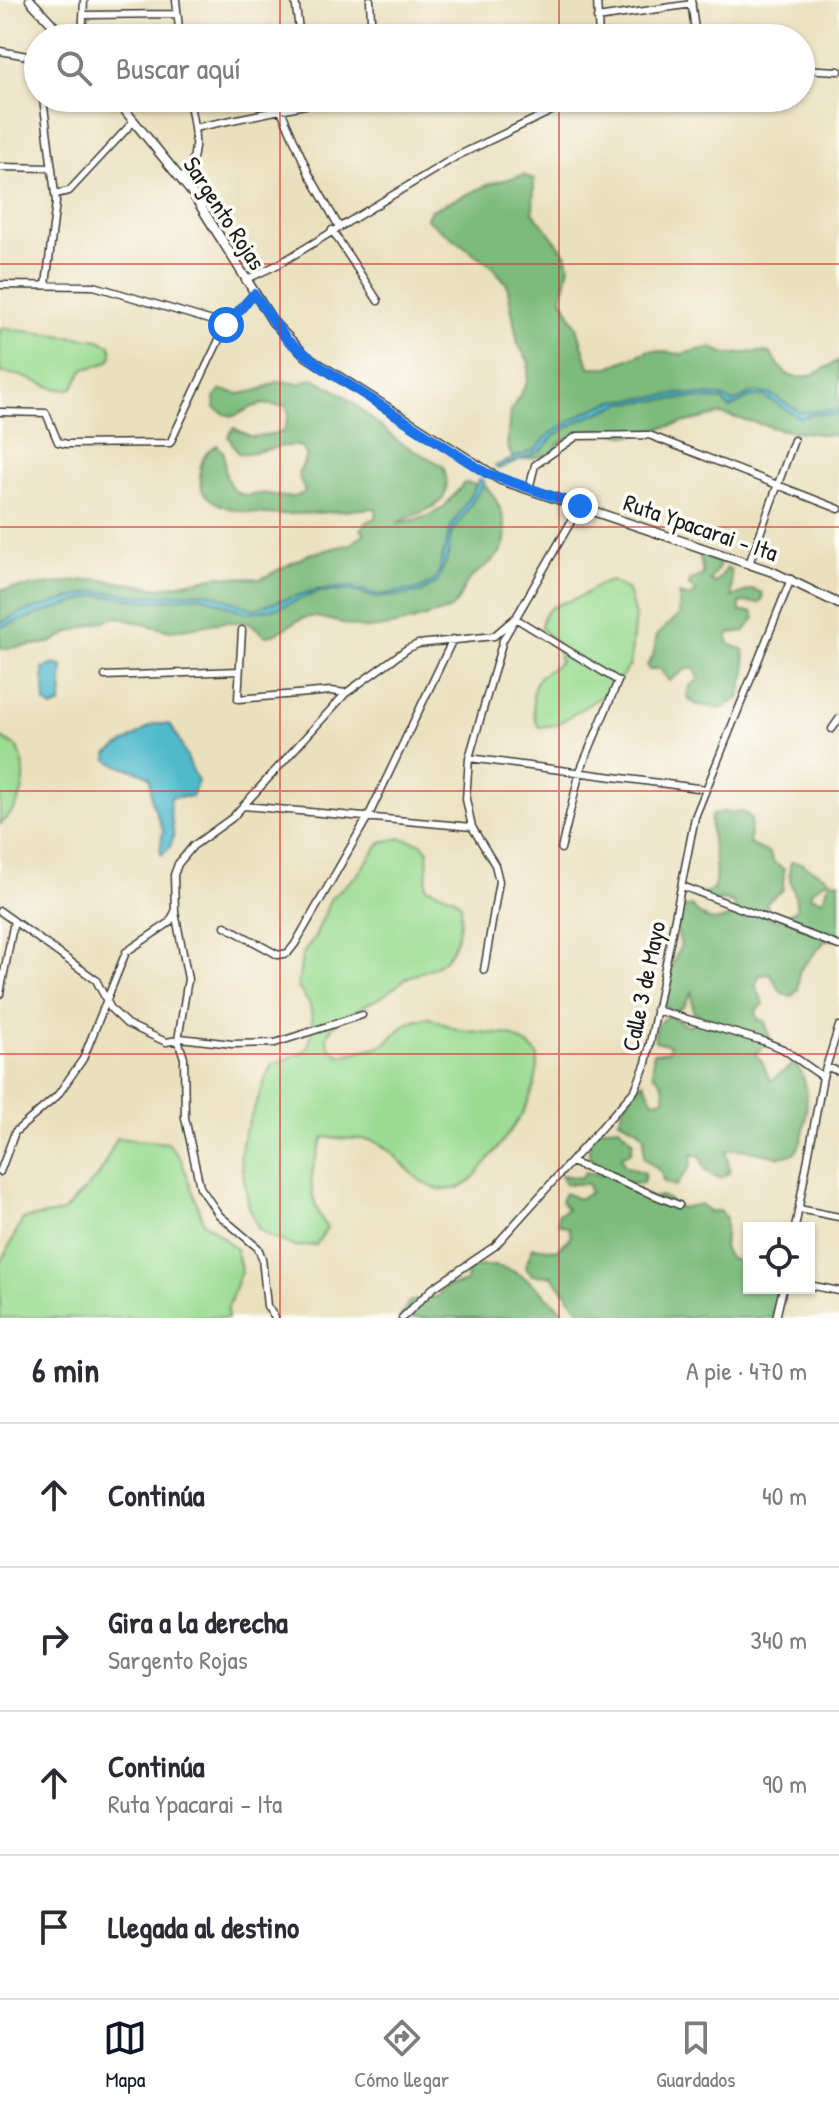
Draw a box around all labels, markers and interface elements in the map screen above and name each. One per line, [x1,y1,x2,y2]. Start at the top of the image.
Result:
search box [24,24,815,112]
icon: search [52,46,96,90]
text: Buscar aquí [116,48,241,88]
street label: Sargento Rojas [176,150,274,276]
route start [208,307,244,343]
street label: Ruta Ypacarai - Ita [620,486,782,568]
route end [562,488,598,524]
street label: Calle 3 de Mayo [614,918,672,1054]
map controls [743,1222,815,1294]
button: locate [743,1222,815,1294]
text: 6 min [32,1347,100,1393]
text: A pie · 470 m [686,1353,807,1388]
icon: ahead [32,1473,76,1517]
text: Continúa [108,1475,204,1515]
text: 40 m [762,1478,807,1513]
text: Gira a la derecha [108,1602,288,1642]
icon: right [32,1617,76,1661]
text: 340 m [750,1622,807,1657]
text: Sargento Rojas [108,1642,248,1677]
text: Continúa [108,1746,204,1786]
icon: ahead [32,1761,76,1805]
text: 90 m [762,1766,807,1801]
text: Ruta Ypacarai - Ita [108,1786,282,1821]
icon: arrive [32,1905,76,1949]
text: Llegada al destino [108,1907,299,1947]
tab: Mapa [103,2016,147,2094]
tab: Cómo llegar [354,2016,449,2094]
tab: Guardados [656,2016,736,2094]

